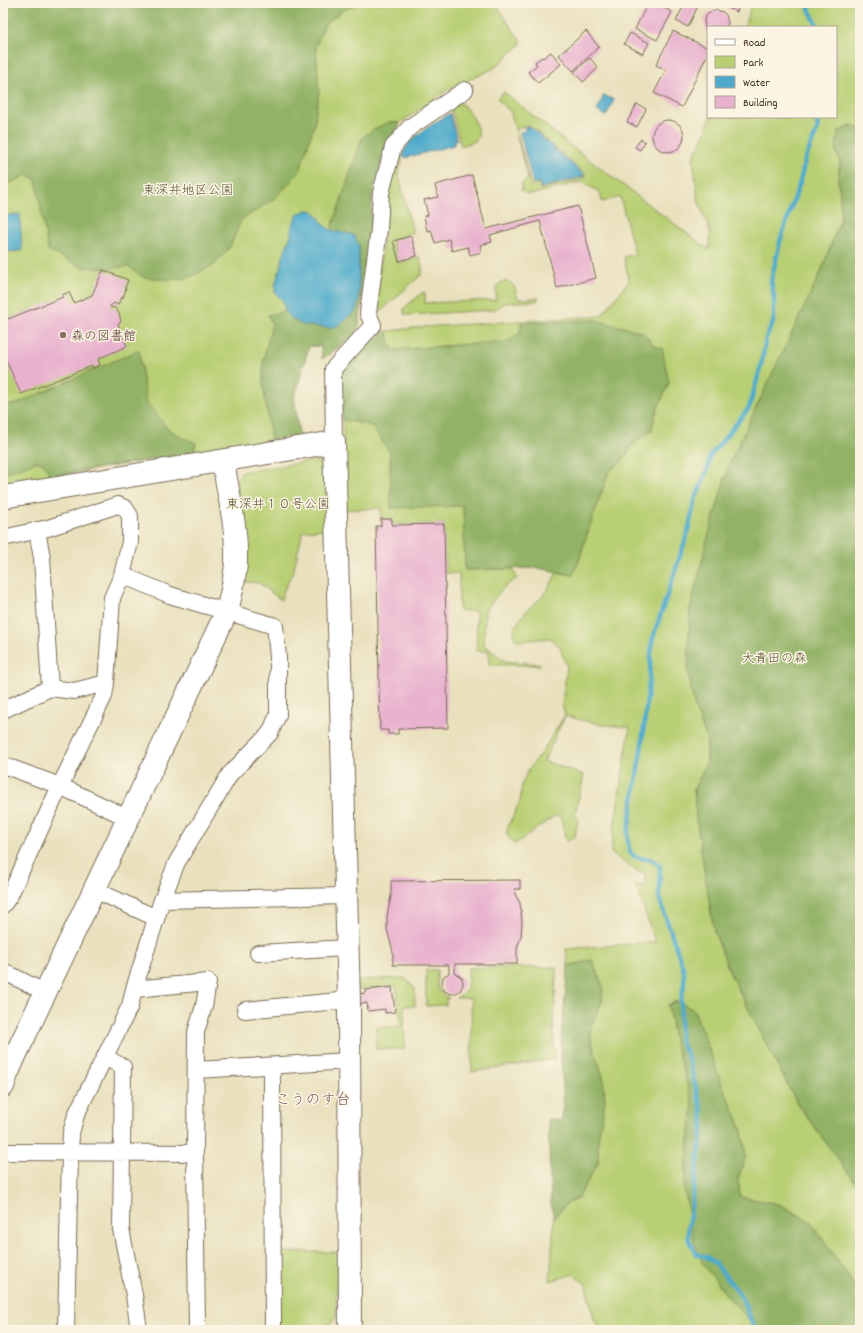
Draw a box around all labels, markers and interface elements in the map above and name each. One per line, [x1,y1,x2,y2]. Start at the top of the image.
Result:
legend [707,26,837,118]
text: Road [743,35,765,52]
text: Park [743,55,764,72]
text: Water [743,75,770,92]
text: Building [743,95,778,112]
park label: 東深井地区公園 [142,182,234,201]
place label: 森の図書館 [71,328,136,347]
marker: 森の図書館 [58,330,68,340]
park label: 東深井１０号公園 [226,496,330,515]
park label: 大青田の森 [741,650,807,669]
district label: こうのす台 [275,1090,351,1112]

